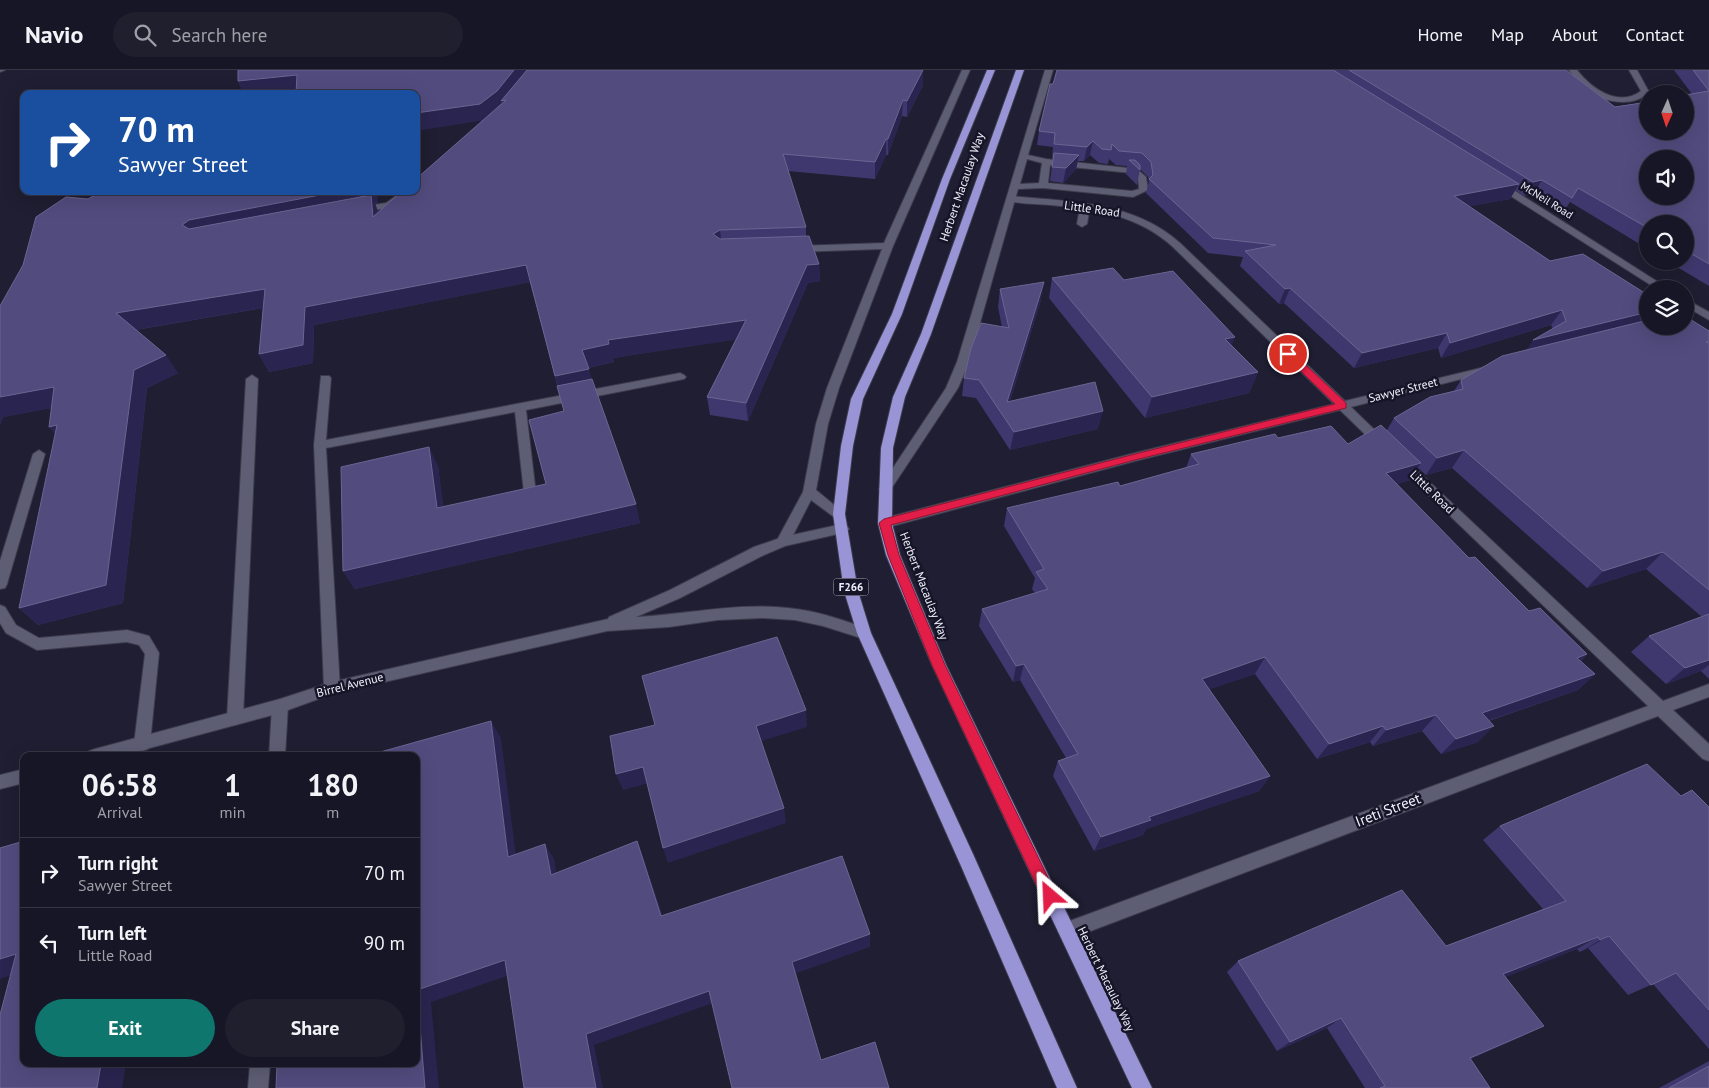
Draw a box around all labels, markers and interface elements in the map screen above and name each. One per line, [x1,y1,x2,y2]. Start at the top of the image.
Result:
search box [113,12,463,57]
text: Navio [25,19,83,50]
icon: search [131,21,159,49]
text: Search here [171,23,267,47]
text: Home [1417,23,1463,46]
text: Map [1491,23,1524,46]
text: About [1552,23,1598,46]
text: Contact [1626,23,1684,46]
north arrow [1639,85,1694,140]
map controls [1639,85,1694,335]
text: 70 m [118,106,195,152]
icon: right [35,110,100,175]
street label: Herbert Macaulay Way [936,130,987,243]
text: Sawyer Street [118,150,248,178]
button: sound [1639,150,1694,205]
street label: McNeil Road [1518,178,1576,222]
street label: Little Road [1063,197,1121,220]
button: search [1639,215,1694,270]
button: layers [1639,280,1694,335]
pin [1267,333,1309,375]
icon: arrive [1274,340,1302,368]
street label: Sawyer Street [1367,374,1439,405]
street label: Little Road [1407,467,1458,516]
street label: Herbert Macaulay Way [897,530,952,642]
road number: F266 [834,578,868,596]
street label: Birrel Avenue [315,669,385,700]
text: 06:58 [82,765,158,804]
text: 1 [224,765,241,804]
text: 180 [307,765,358,804]
street label: Ireti Street [1352,788,1423,831]
text: Arrival [97,802,142,822]
text: min [220,802,246,822]
text: m [326,802,339,822]
text: Turn right [78,851,158,875]
icon: right [35,859,63,887]
text: 70 m [364,861,405,885]
position arrow [1023,869,1075,921]
text: Sawyer Street [78,875,172,895]
text: Turn left [78,921,147,945]
street label: Herbert Macaulay Way [1075,924,1138,1034]
icon: left [35,929,63,957]
text: 90 m [364,931,405,955]
text: Little Road [78,945,152,965]
button: Exit [35,999,215,1057]
button: Share [225,999,405,1057]

